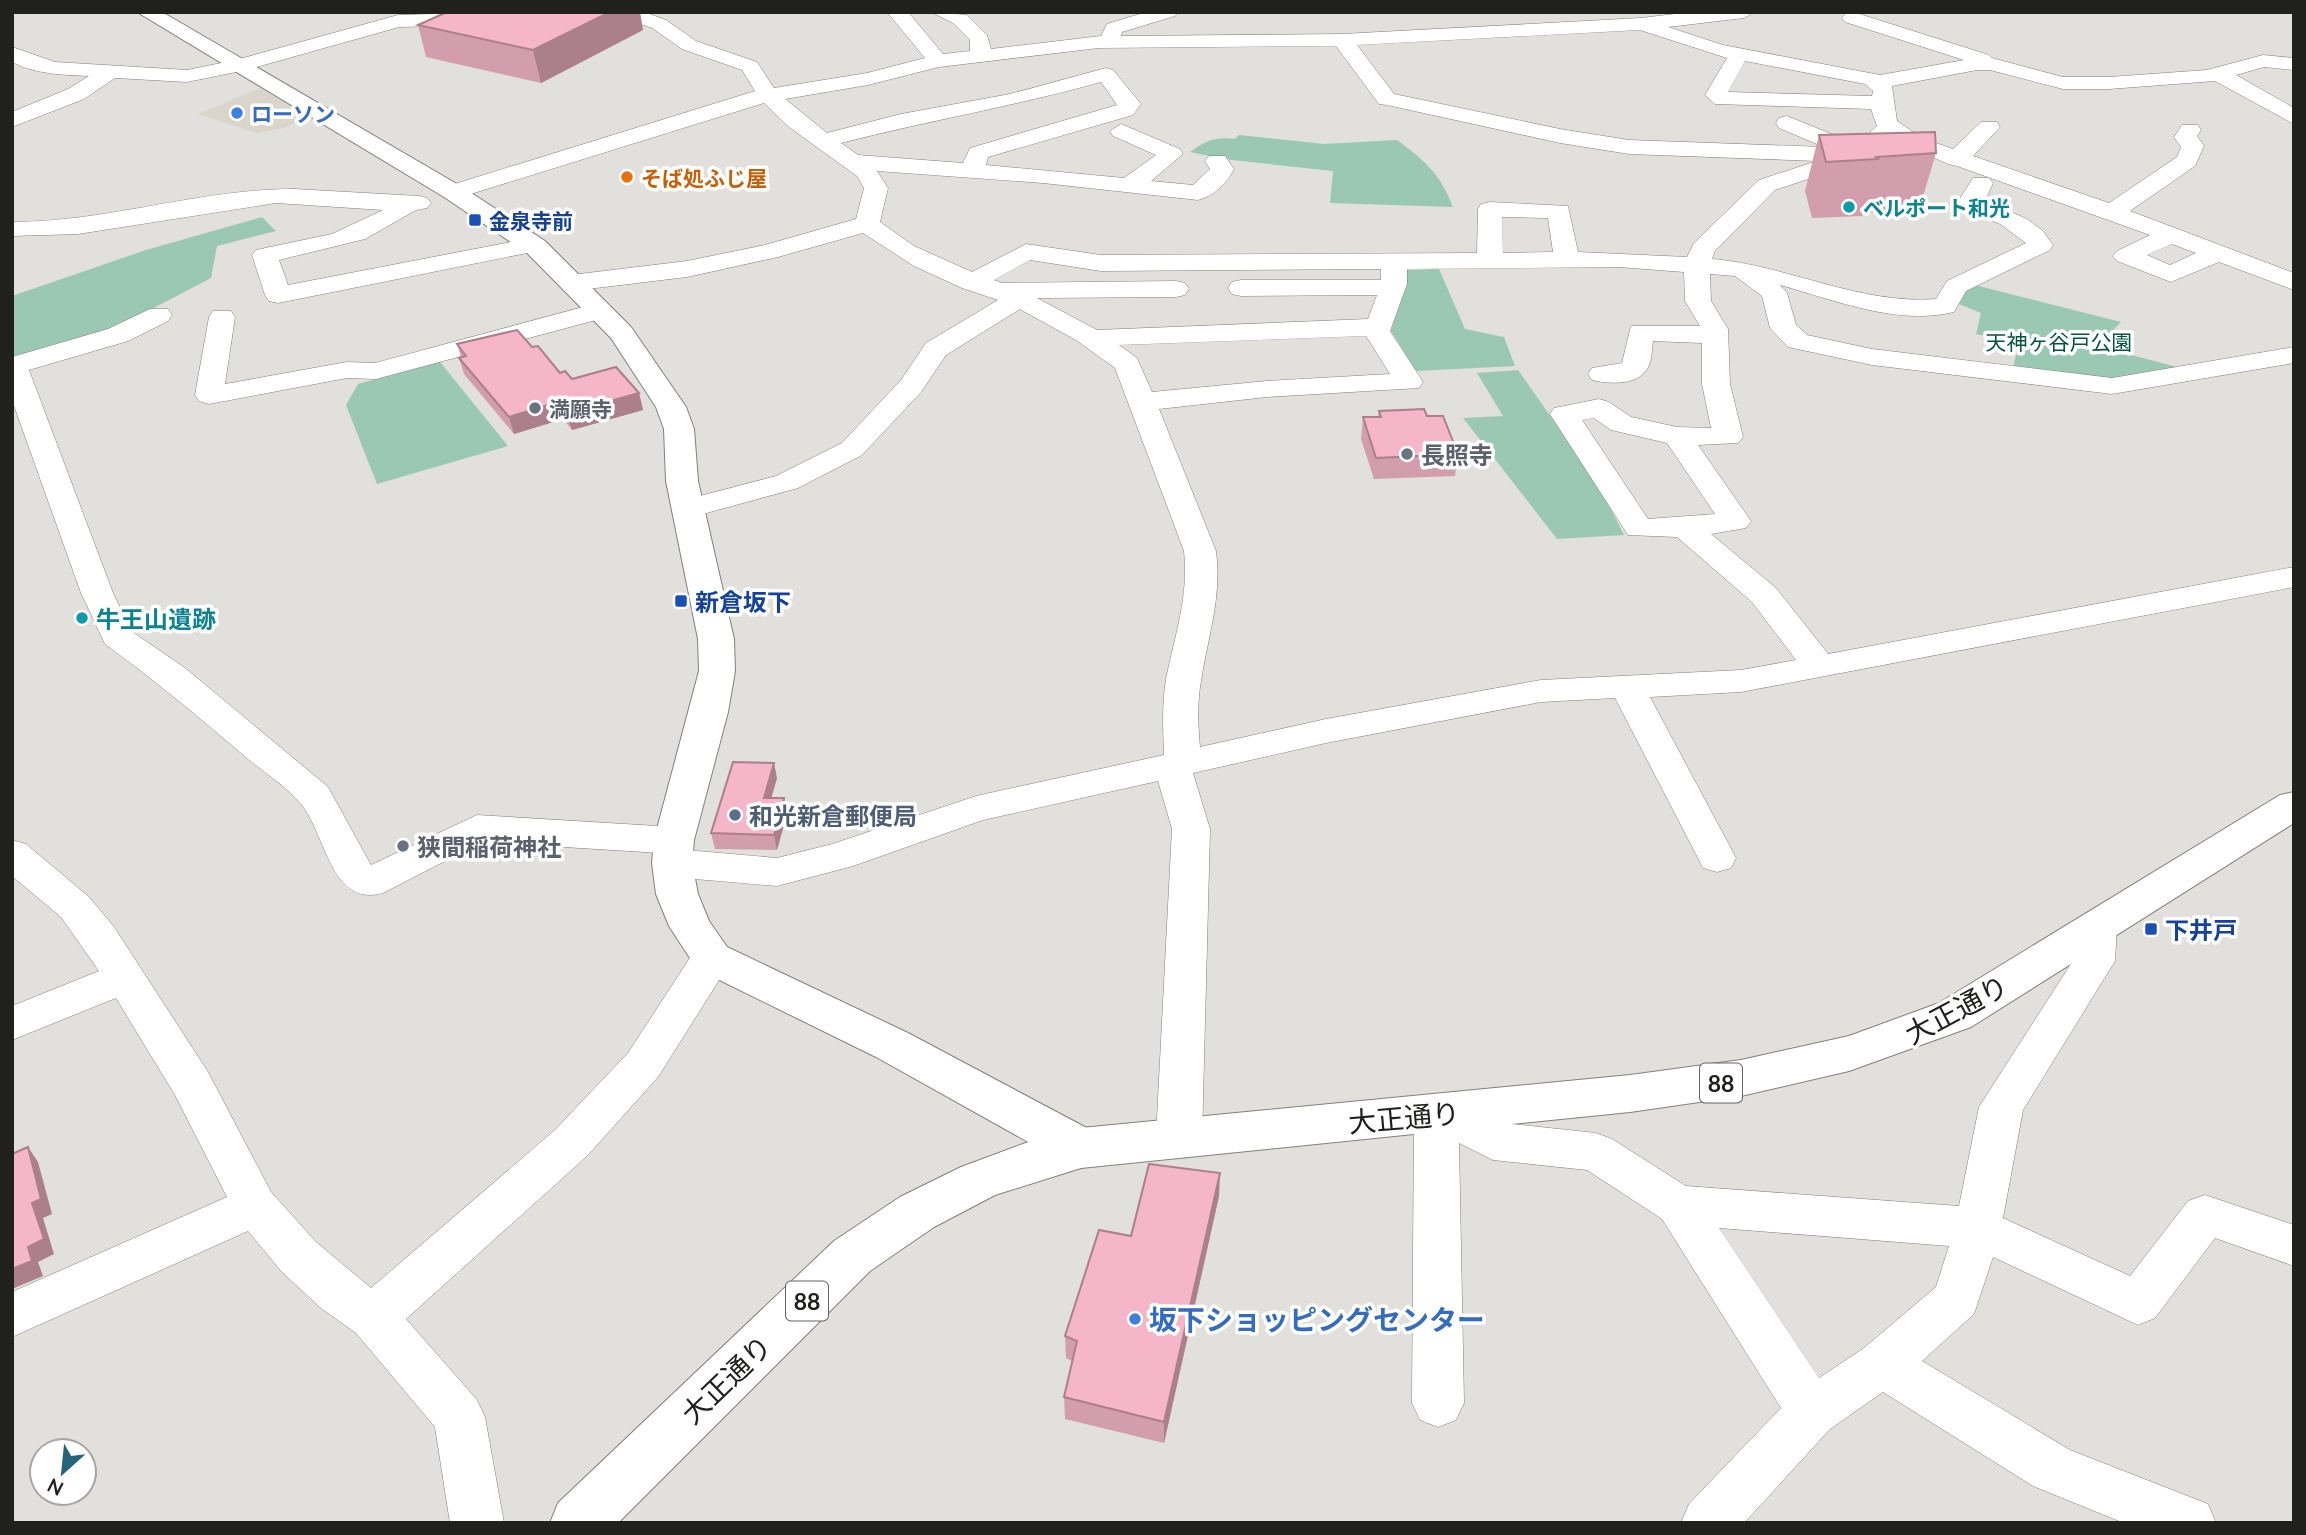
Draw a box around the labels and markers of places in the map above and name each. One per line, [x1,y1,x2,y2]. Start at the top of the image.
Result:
place label: ローソン [251,101,335,126]
marker: ローソン [229,105,245,121]
place label: そば処ふじ屋 [641,165,767,190]
marker: そば処ふじ屋 [619,169,635,185]
place label: ベルポート和光 [1863,195,2010,220]
marker: ベルポート和光 [1841,199,1857,215]
place label: 金泉寺前 [489,208,573,233]
marker: 金泉寺前 [467,212,483,228]
place label: 満願寺 [549,396,612,421]
marker: 満願寺 [527,400,543,416]
place label: 長照寺 [1421,440,1493,469]
marker: 長照寺 [1399,446,1415,462]
place label: 新倉坂下 [695,587,791,616]
marker: 新倉坂下 [673,593,689,609]
place label: 牛王山遺跡 [96,604,216,633]
marker: 牛王山遺跡 [74,610,90,626]
place label: 和光新倉郵便局 [749,801,917,830]
marker: 和光新倉郵便局 [727,807,743,823]
place label: 狭間稲荷神社 [417,832,561,861]
marker: 狭間稲荷神社 [395,838,411,854]
place label: 下井戸 [2165,915,2237,944]
marker: 下井戸 [2143,921,2159,937]
place label: 坂下ショッピングセンター [1149,1302,1485,1336]
marker: 坂下ショッピングセンター [1127,1311,1143,1327]

